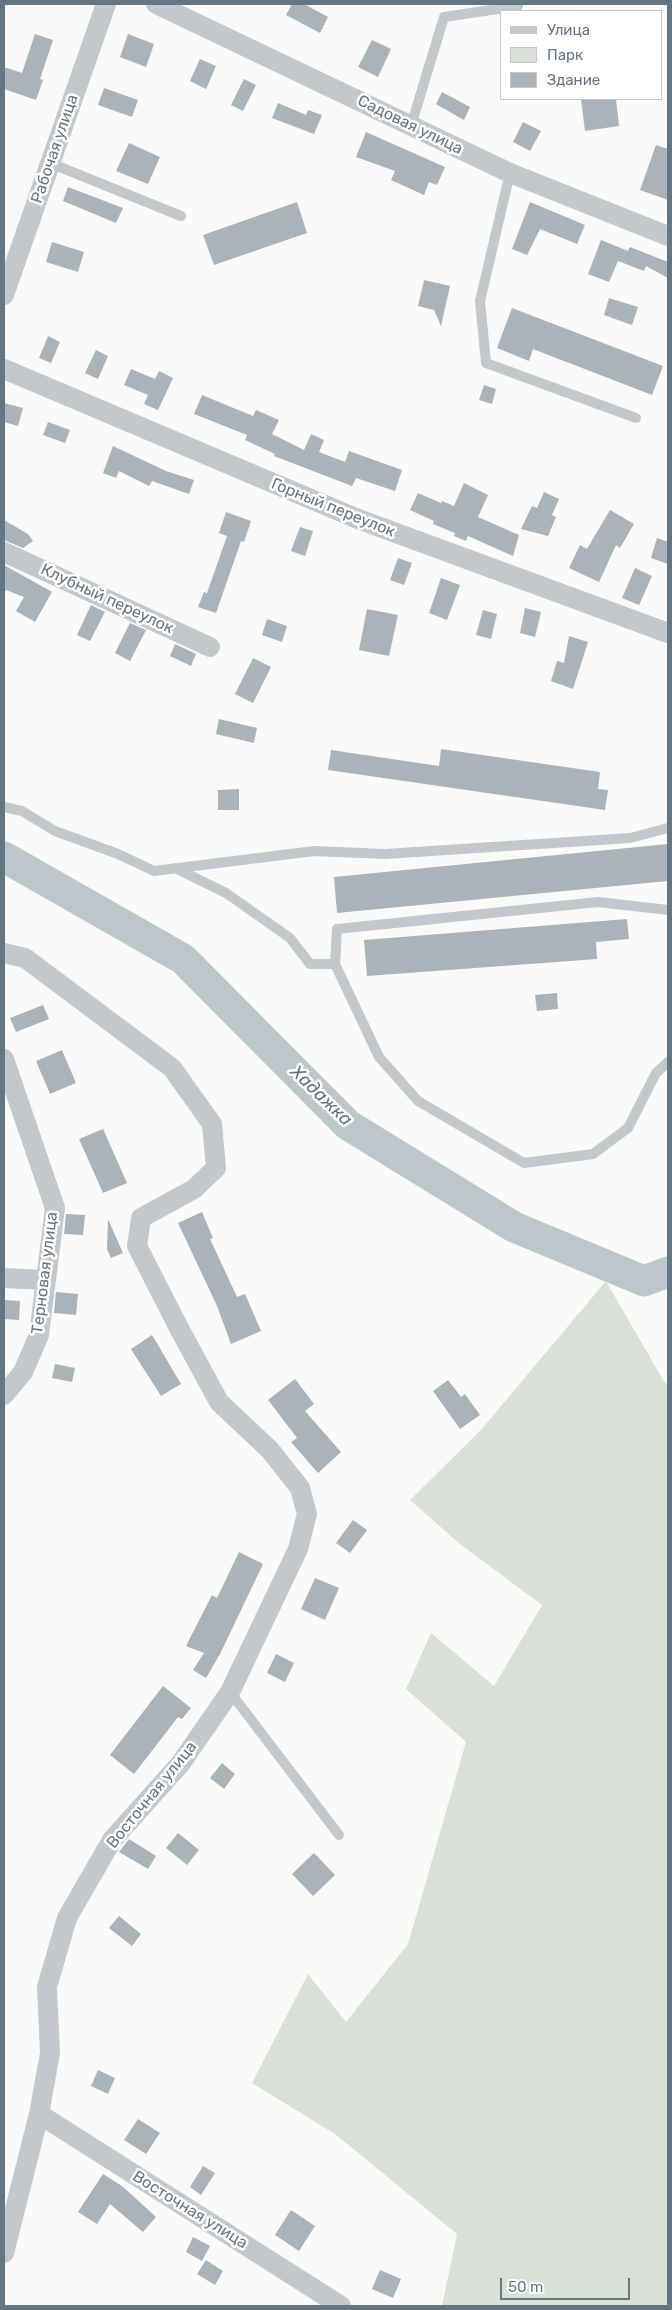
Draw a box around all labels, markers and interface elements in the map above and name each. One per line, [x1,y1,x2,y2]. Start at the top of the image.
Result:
legend [500,10,662,100]
text: Улица [547,21,590,39]
text: Парк [547,46,583,64]
text: Здание [547,71,600,89]
street label: Садовая улица [354,91,466,159]
street label: Рабочая улица [27,92,83,206]
street label: Горный переулок [268,474,398,542]
street label: Клубный переулок [38,560,176,638]
water label: Хадажка [286,1061,356,1131]
street label: Терновая улица [28,1211,62,1335]
street label: Восточная улица [103,1738,201,1852]
street label: Восточная улица [129,2167,251,2253]
scale bar [502,2268,632,2300]
text: 50 m [508,2278,543,2296]

